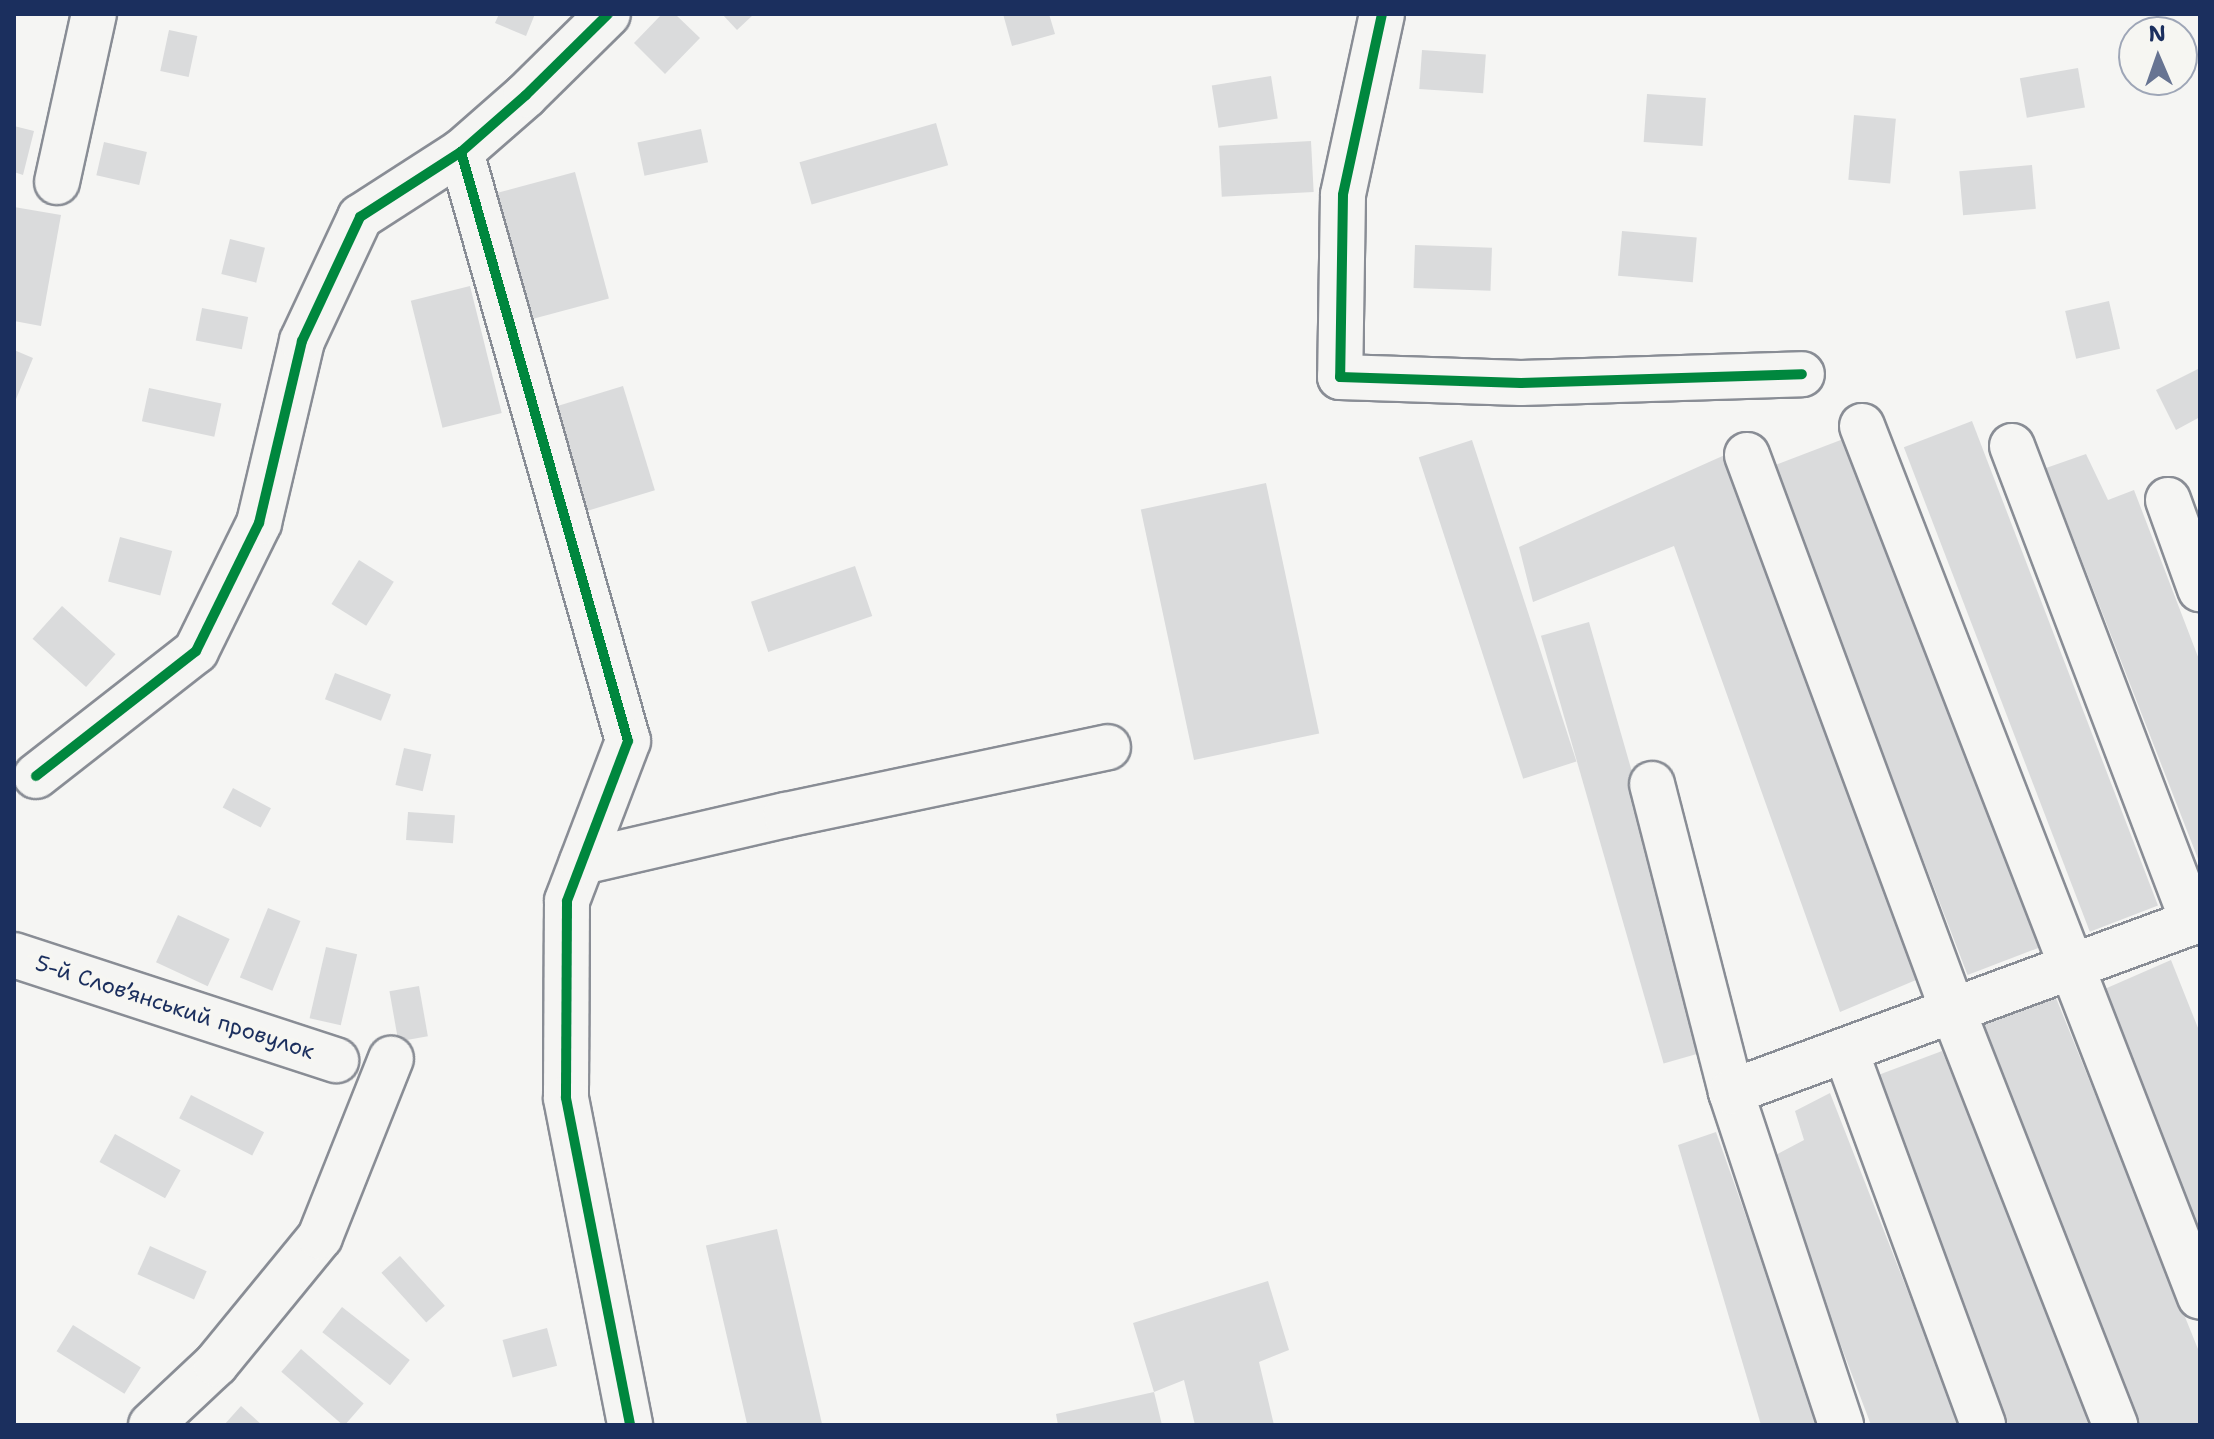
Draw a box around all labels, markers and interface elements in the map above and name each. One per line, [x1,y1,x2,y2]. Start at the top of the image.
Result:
north arrow [2118,16,2198,96]
text: N [2148,19,2166,48]
street label: 5-й Слов’янський провулок [32,949,318,1065]

